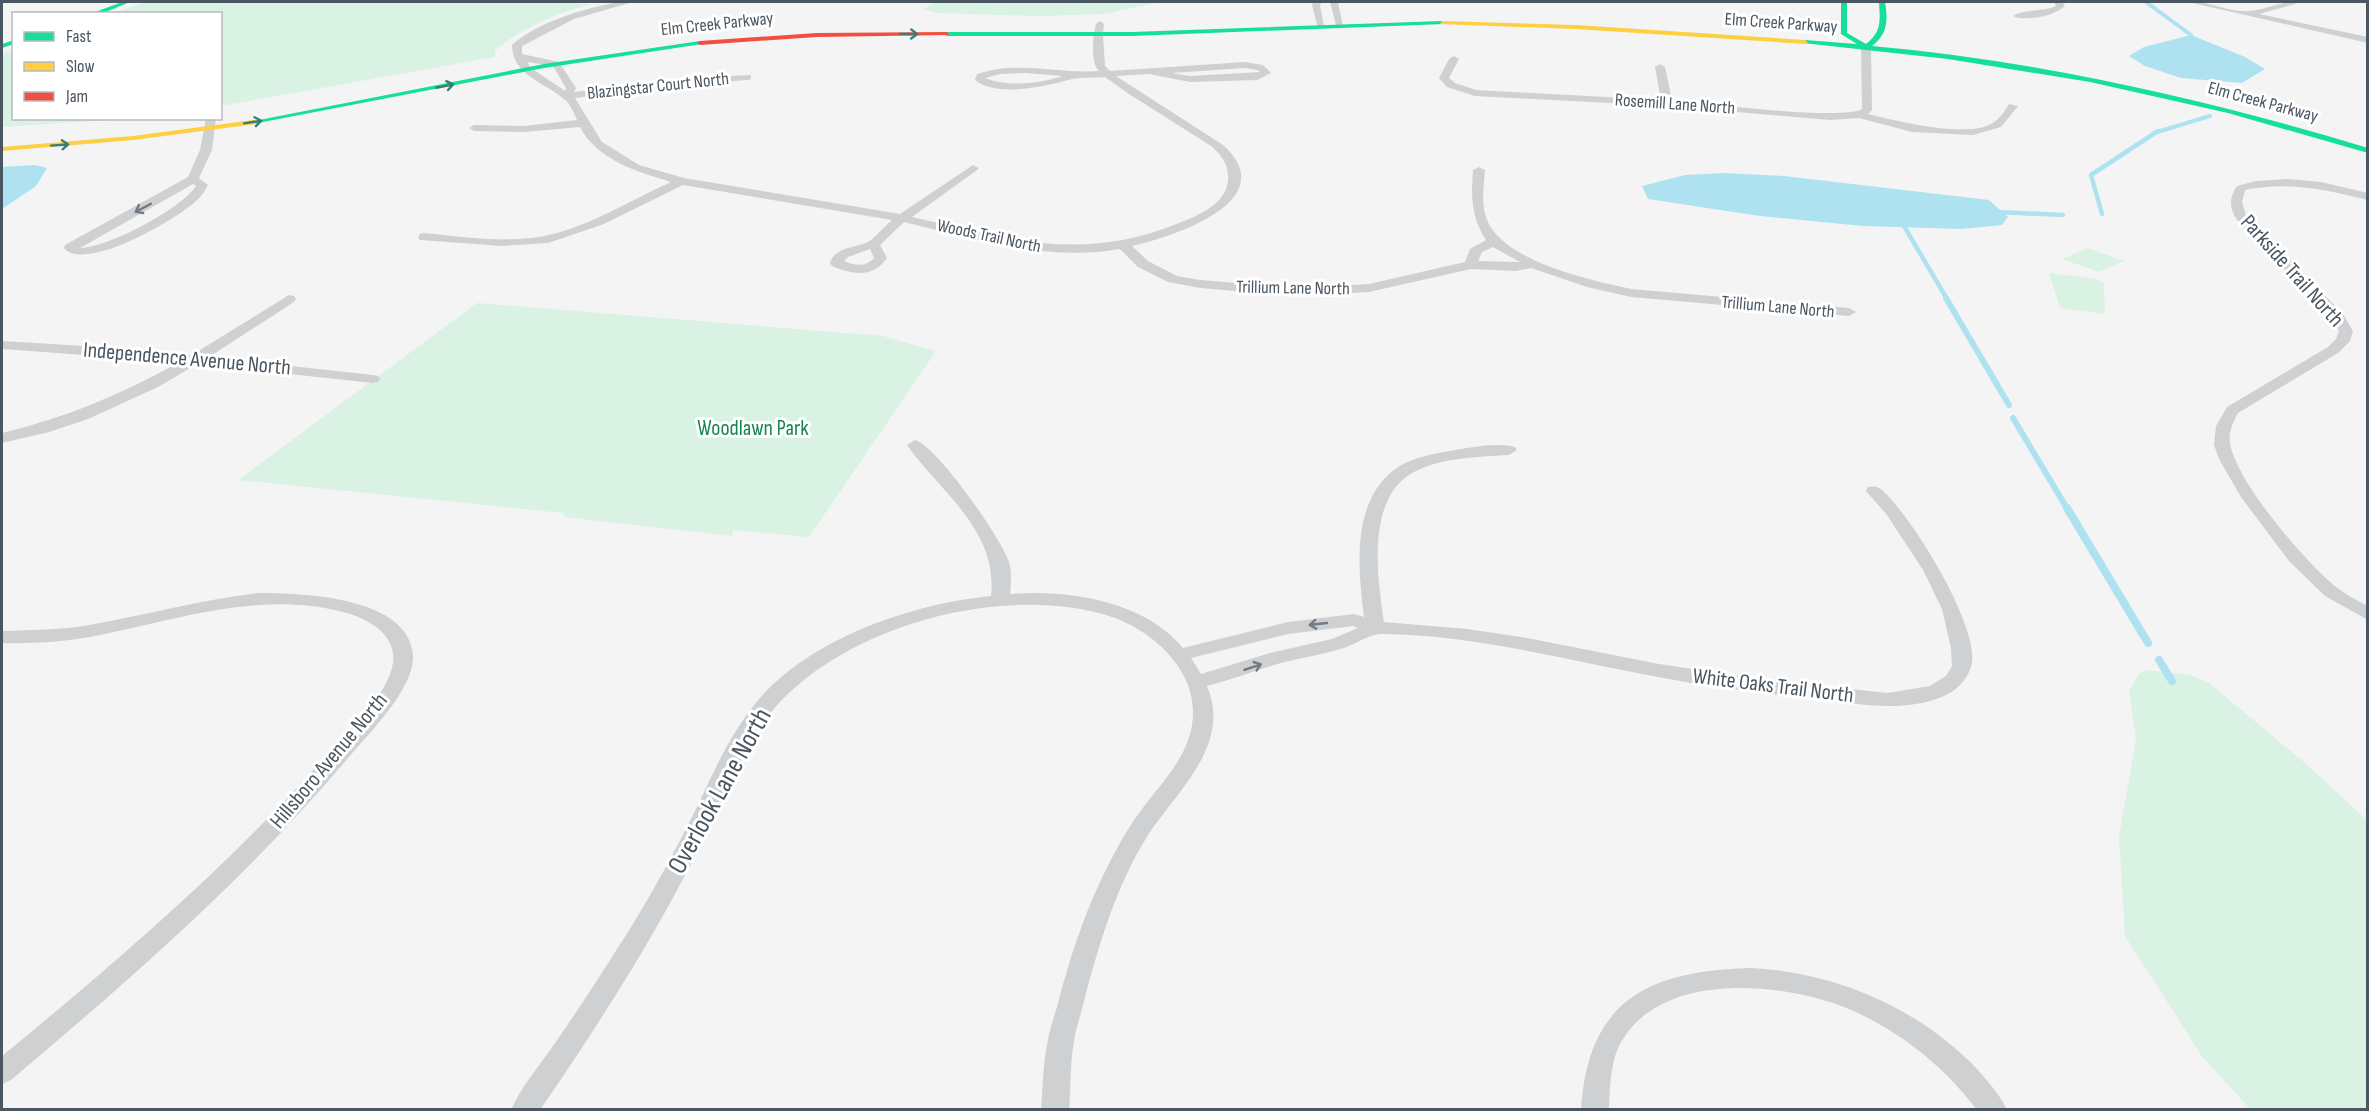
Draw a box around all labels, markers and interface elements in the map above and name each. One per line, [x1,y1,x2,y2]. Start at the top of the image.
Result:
street label: Elm Creek Parkway [660,8,774,40]
street label: Elm Creek Parkway [1724,9,1838,37]
legend [12,12,222,120]
text: Fast [66,26,92,47]
one-way arrow [898,28,918,39]
text: Slow [66,56,95,77]
street label: Blazingstar Court North [586,68,730,104]
street label: Elm Creek Parkway [2206,77,2320,127]
one-way arrow [435,80,454,91]
text: Jam [65,86,88,107]
street label: Rosemill Lane North [1614,89,1736,119]
one-way arrow [243,116,263,127]
one-way arrow [49,139,69,150]
one-way arrow [134,203,152,214]
street label: Parkside Trail North [2235,209,2349,333]
street label: Woods Trail North [935,215,1043,257]
street label: Trillium Lane North [1236,277,1350,299]
street label: Trillium Lane North [1721,292,1835,322]
street label: Independence Avenue North [82,336,292,382]
park label: Woodlawn Park [697,415,809,442]
one-way arrow [1309,619,1329,630]
one-way arrow [1243,660,1262,671]
street label: White Oaks Trail North [1691,663,1855,709]
street label: Hillsboro Avenue North [264,688,394,834]
street label: Overlook Lane North [661,703,779,879]

